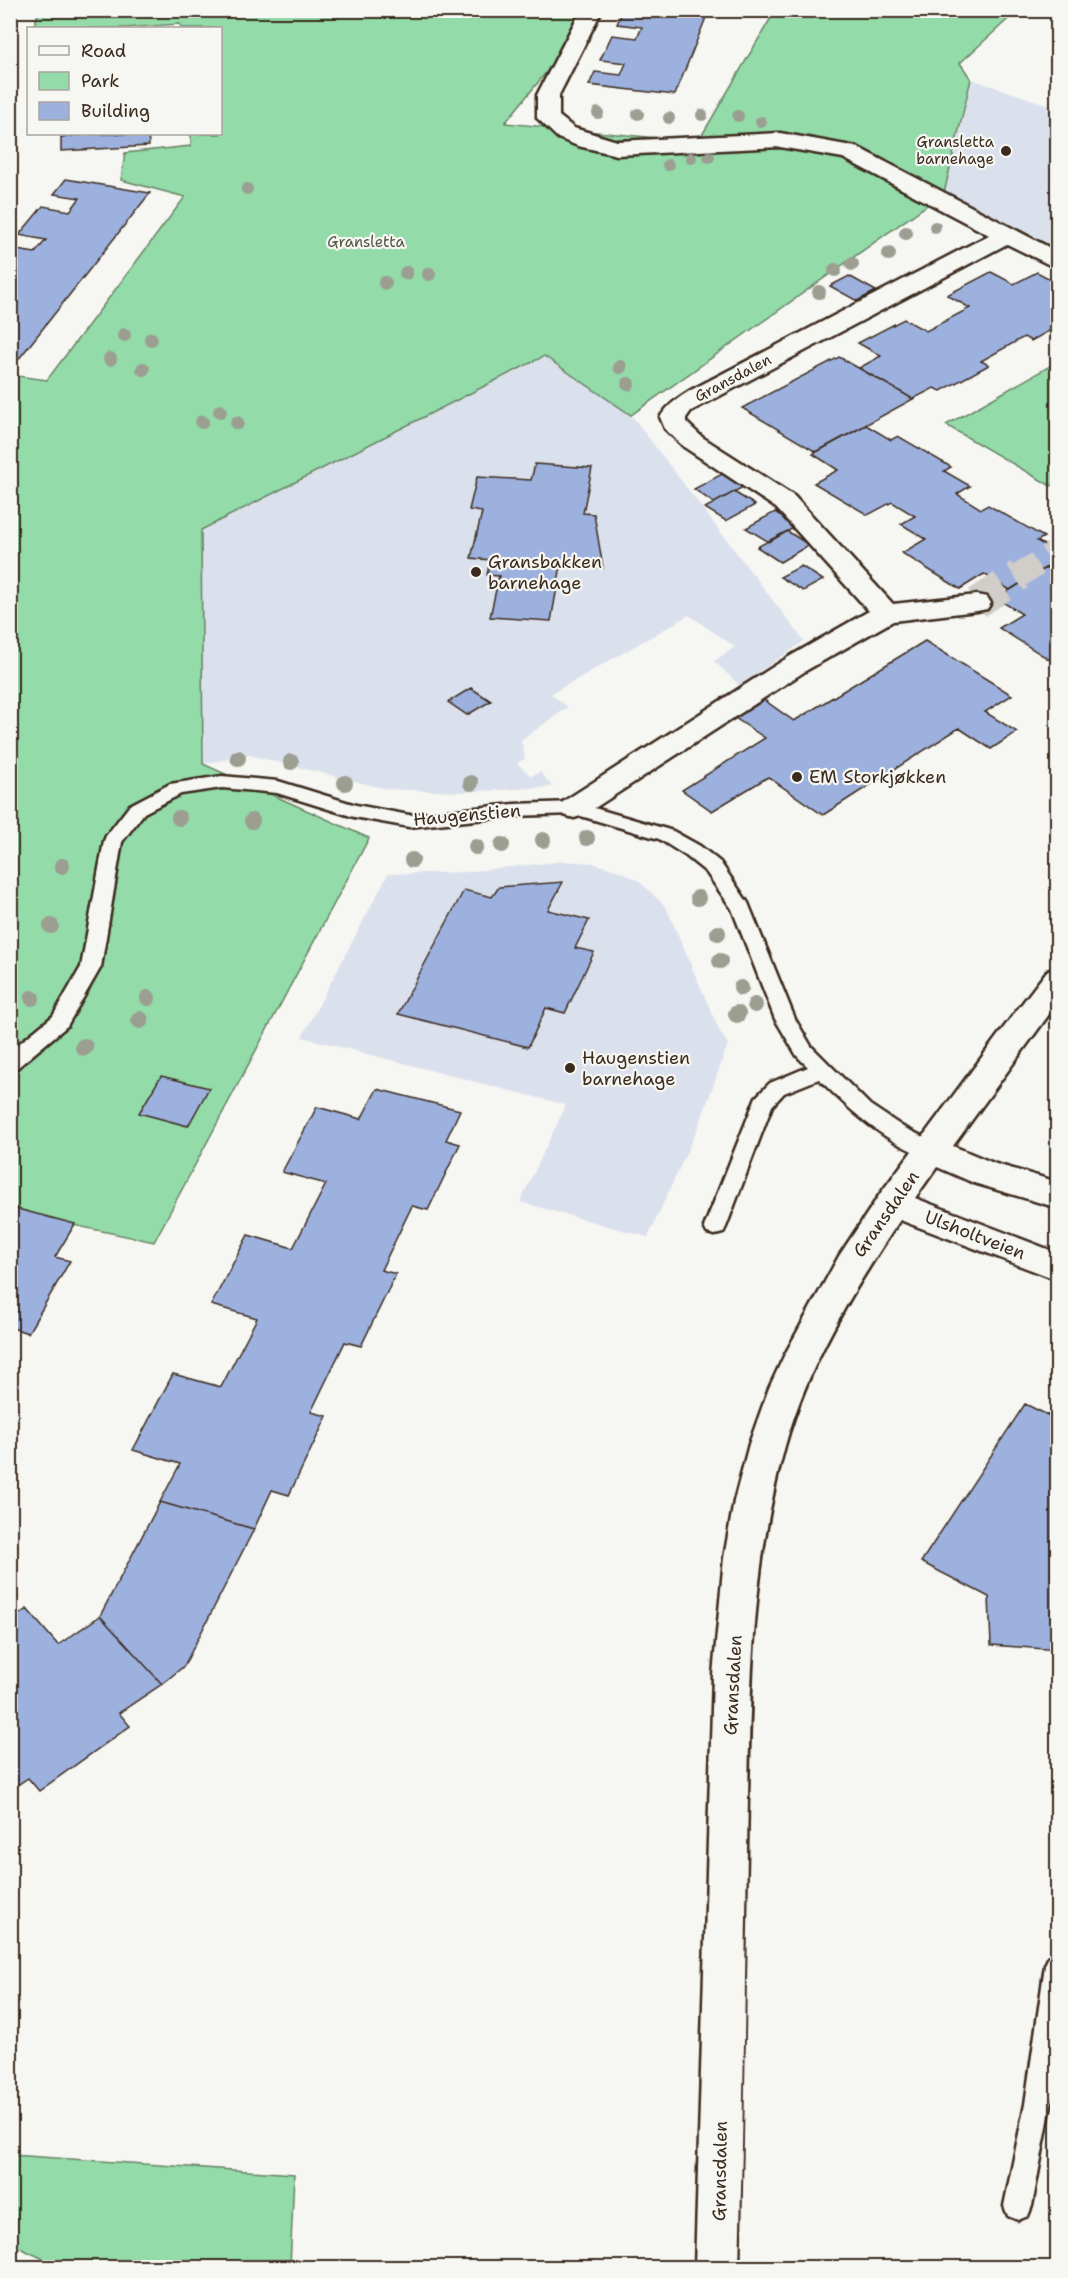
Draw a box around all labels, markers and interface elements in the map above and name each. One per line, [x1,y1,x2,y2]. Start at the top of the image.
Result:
legend [27,27,222,135]
text: Road [81,39,126,63]
text: Park [81,69,120,93]
text: Building [81,99,150,123]
place label: Gransletta barnehage [916,132,995,169]
marker: Gransletta barnehage [999,144,1013,158]
park label: Gransletta [327,232,405,252]
street label: Gransdalen [691,350,775,406]
place label: Gransbakken barnehage [488,550,602,595]
marker: Gransbakken barnehage [469,565,483,579]
place label: EM Storkjøkken [809,765,946,789]
marker: EM Storkjøkken [790,770,804,784]
street label: Haugenstien [412,798,522,832]
place label: Haugenstien barnehage [582,1046,690,1091]
marker: Haugenstien barnehage [563,1061,577,1075]
street label: Gransdalen [847,1166,925,1262]
street label: Ulsholtveien [921,1205,1029,1265]
street label: Gransdalen [718,1634,748,1736]
street label: Gransdalen [707,2121,733,2221]

